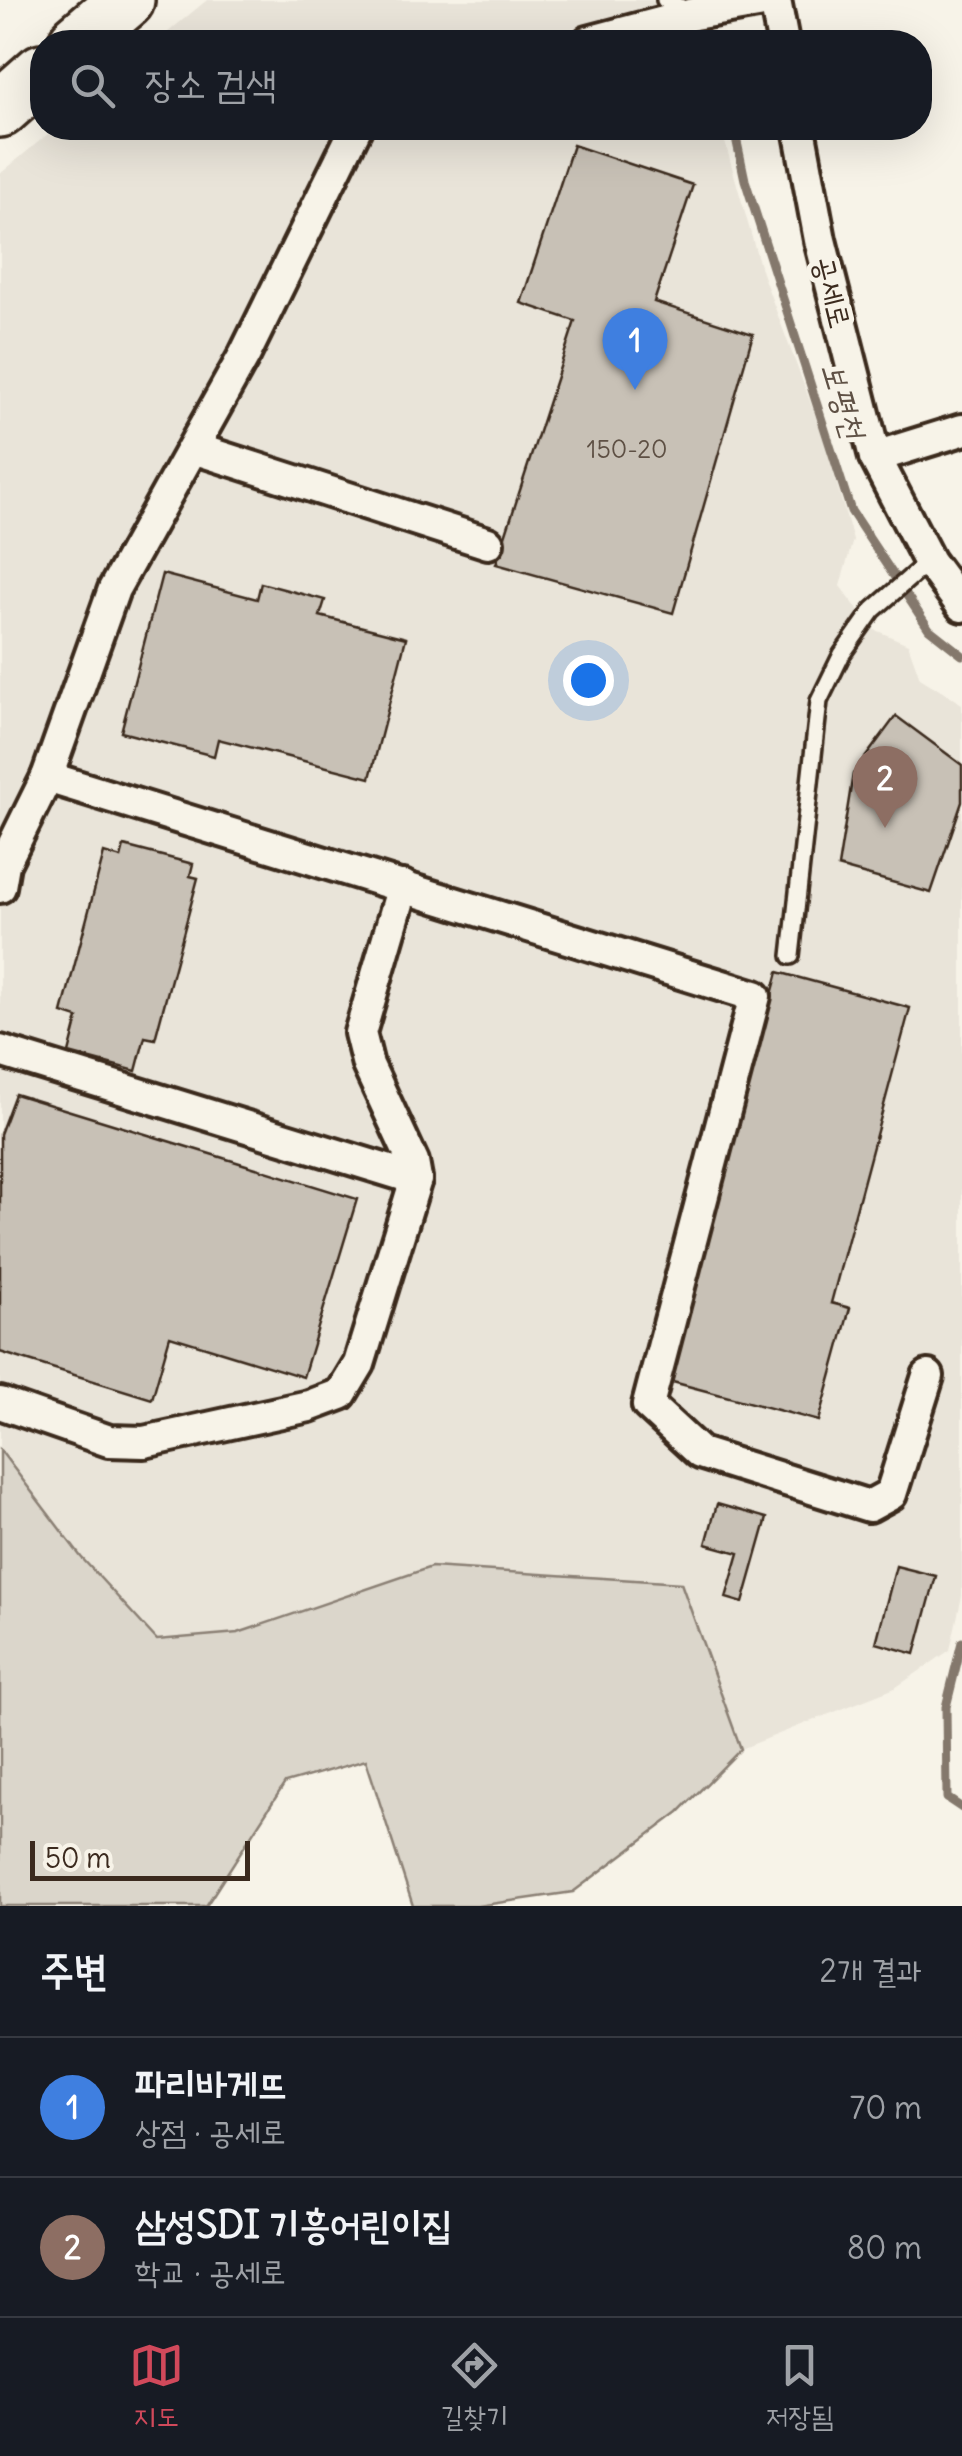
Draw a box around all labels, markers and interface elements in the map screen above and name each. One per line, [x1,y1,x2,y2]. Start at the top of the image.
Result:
search box [30,30,932,140]
icon: search [65,58,120,113]
text: 장소 검색 [145,60,276,107]
street label: 공세로 [806,252,860,332]
pin: 1 [602,308,668,390]
water label: 보평천 [813,357,876,446]
house number: 150-20 [587,433,667,465]
your location [563,655,614,706]
pin: 2 [852,746,918,828]
scale bar [30,1836,250,1880]
text: 50 m [45,1840,111,1876]
text: 주변 [40,1944,108,1996]
text: 2개 결과 [820,1950,922,1991]
text: 파리바게뜨 [135,2061,288,2108]
text: 1 [66,2087,79,2128]
text: 70 m [850,2087,922,2128]
text: 상점 · 공세로 [135,2111,286,2152]
text: 삼성SDI 기흥어린이집 [135,2201,453,2248]
text: 2 [64,2227,81,2268]
text: 80 m [847,2227,922,2268]
text: 학교 · 공세로 [135,2251,286,2292]
tab: 지도 [129,2338,184,2436]
tab: 길찾기 [441,2338,508,2436]
tab: 저장됨 [766,2338,833,2436]

